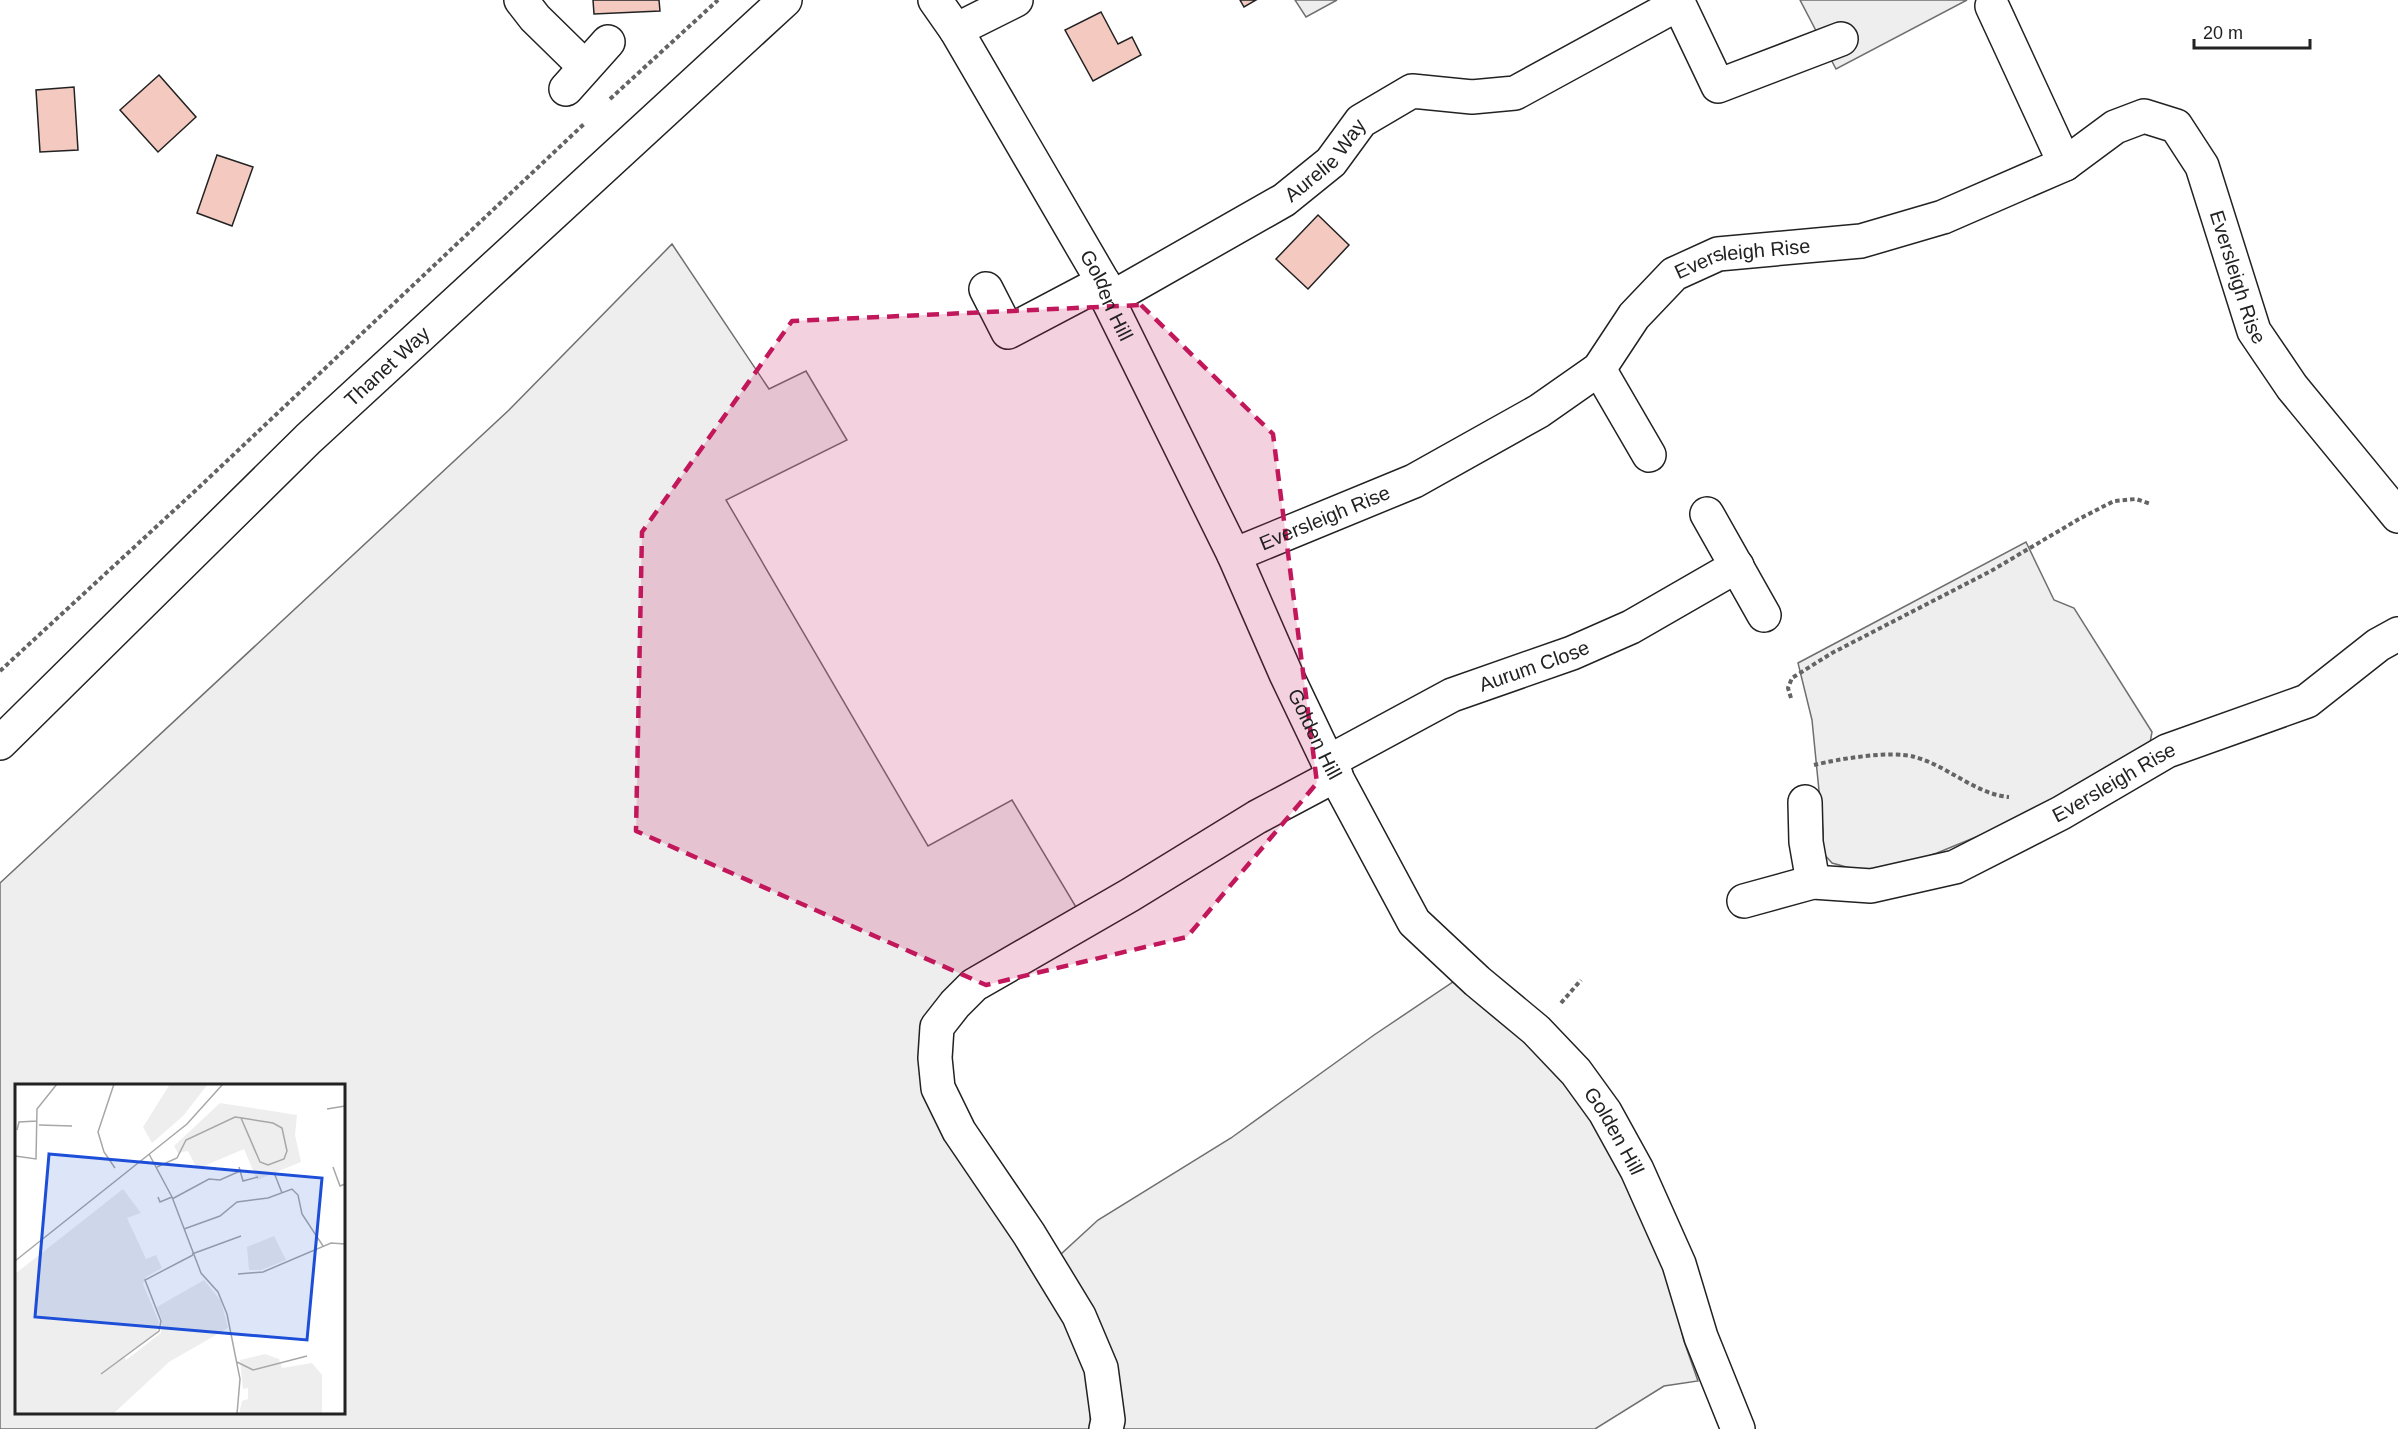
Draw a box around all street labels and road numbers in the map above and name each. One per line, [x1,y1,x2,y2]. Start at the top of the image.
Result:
street label: Aurelie Way [1280,115,1370,206]
street label: Eversleigh Rise [2206,208,2270,348]
street label: Eversleigh Rise [1671,235,1811,283]
street label: Golden Hill [1076,246,1137,344]
street label: Thanet Way [340,322,434,411]
street label: Eversleigh Rise [1256,481,1393,554]
street label: Aurum Close [1476,636,1593,696]
street label: Golden Hill [1284,685,1346,783]
street label: Eversleigh Rise [2049,738,2178,827]
street label: Golden Hill [1580,1083,1649,1178]

